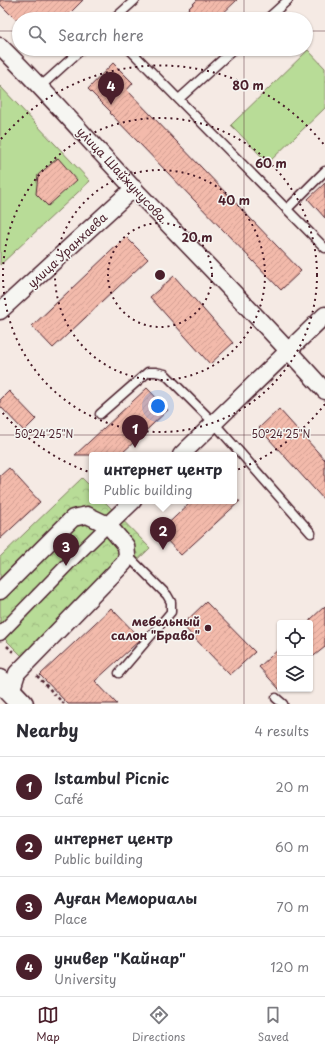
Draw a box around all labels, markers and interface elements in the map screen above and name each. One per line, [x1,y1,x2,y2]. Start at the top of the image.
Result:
search box [12,12,313,56]
icon: search [26,23,48,45]
text: Search here [58,23,144,46]
pin: 4 [98,72,124,105]
text: 80 m [232,76,264,94]
street label: улица Шайжунусова [73,123,171,226]
text: 60 m [255,154,287,172]
text: 40 m [218,191,250,209]
street label: улица Уранхаева [23,208,111,292]
text: 20 m [181,228,213,246]
centre of rings [153,268,167,282]
your location [148,396,168,416]
pin: 1 [122,415,148,448]
text: 50°24'25"N [15,426,74,441]
text: 50°24'25"N [252,426,311,441]
popup [89,452,237,504]
text: интернет центр [104,457,222,480]
text: Public building [104,480,193,499]
pin: 2 [150,517,176,550]
pin: 3 [53,533,79,566]
place label: мебельный салон "Браво" [111,612,200,644]
map controls [277,620,313,692]
button: locate [277,620,313,656]
marker: мебельный салон "Браво" [203,623,213,633]
button: layers [277,656,313,692]
text: Nearby [16,717,78,743]
text: 4 results [255,721,309,740]
text: Istambul Picnic [54,766,169,789]
text: 1 [26,777,32,796]
text: 20 m [275,777,309,796]
text: Café [54,789,83,808]
text: интернет центр [54,826,173,849]
text: 2 [24,837,34,856]
text: 60 m [275,837,309,856]
text: Public building [54,849,143,868]
text: Ауған Мемориалы [54,886,197,909]
text: 3 [25,897,33,916]
text: 70 m [276,897,309,916]
text: Place [54,909,87,928]
text: универ "Кайнар" [54,946,186,969]
text: 4 [25,957,33,976]
text: 120 m [270,957,309,976]
text: University [54,969,116,988]
tab: Map [36,1004,60,1045]
tab: Directions [132,1004,185,1045]
tab: Saved [258,1004,289,1045]

